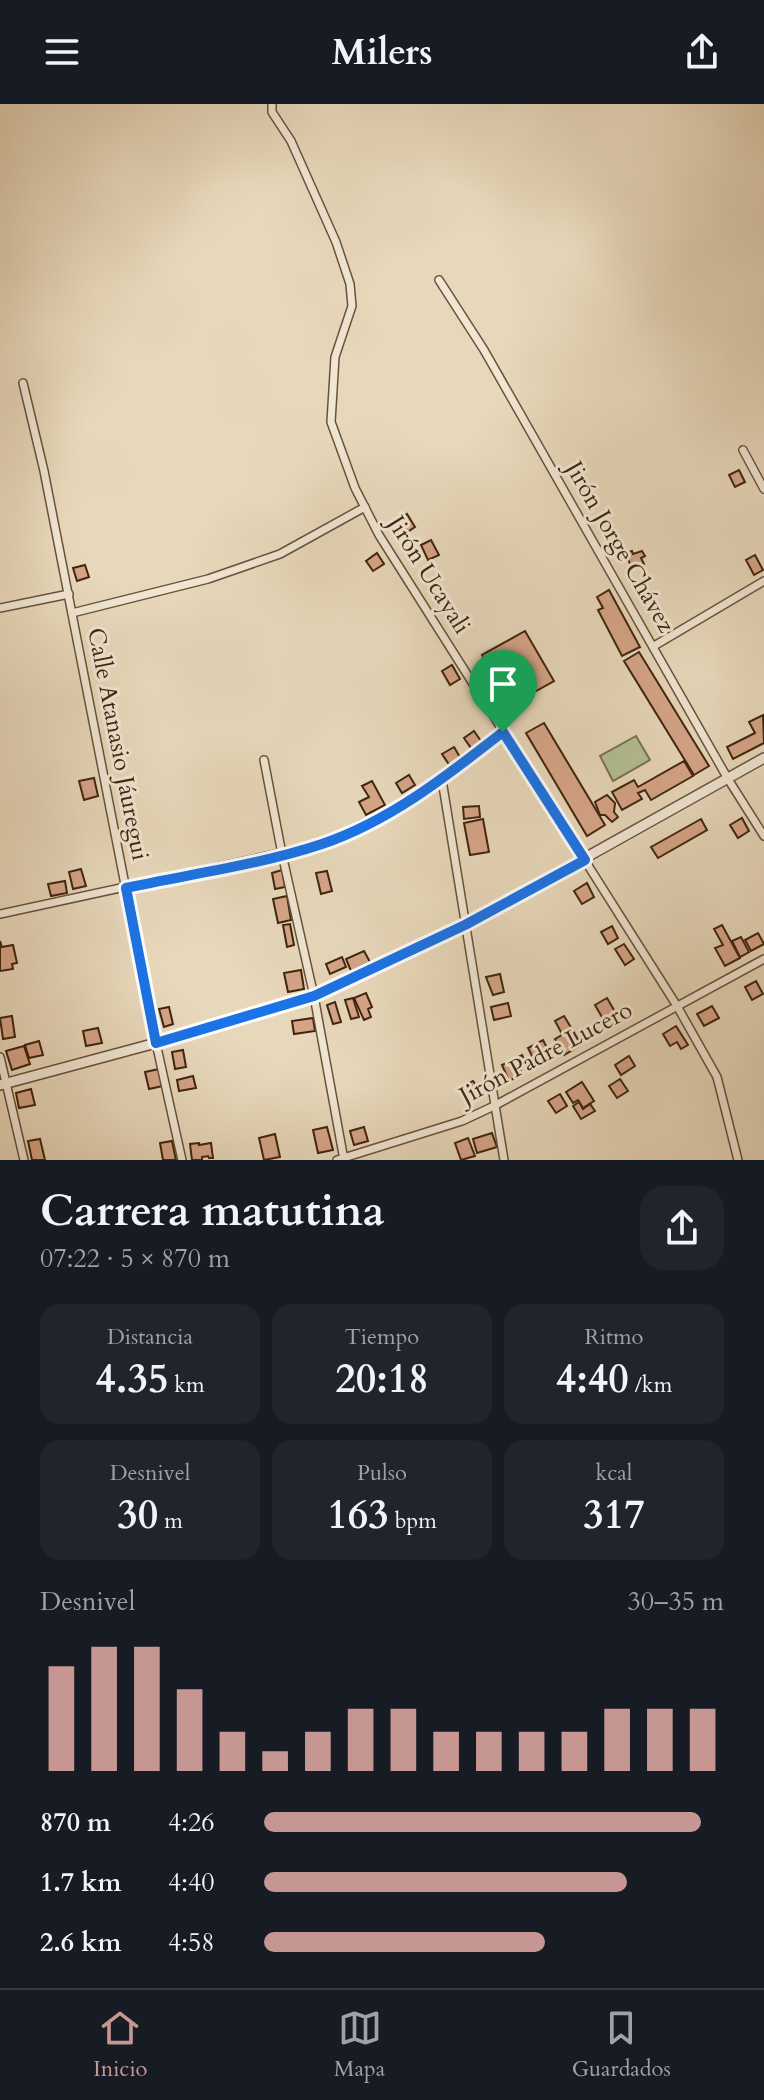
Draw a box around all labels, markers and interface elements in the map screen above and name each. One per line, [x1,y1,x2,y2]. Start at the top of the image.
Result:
text: Milers [331,28,433,77]
icon: menu [40,30,84,74]
icon: share [680,30,724,74]
street label: Jirón Jorge Chávez [556,453,683,639]
street label: Jirón Ucayali [378,507,478,641]
street label: Calle Atanasio Jáuregui [79,625,157,863]
pin [469,650,537,732]
icon: arrive [481,662,525,706]
street label: Jirón Padre Lucero [451,993,638,1114]
text: Carrera matutina [40,1181,385,1241]
button: share [640,1186,724,1270]
text: 07:22 · 5 × 870 m [40,1241,230,1276]
text: Distancia [107,1322,193,1352]
text: Tiempo [345,1322,419,1352]
text: Ritmo [585,1322,643,1352]
text: 4.35 [95,1352,168,1407]
text: 20:18 [335,1352,429,1407]
text: 4:40 [556,1352,629,1407]
text: km [168,1370,205,1400]
text: /km [629,1370,672,1400]
text: Desnivel [110,1458,190,1488]
text: Pulso [357,1458,407,1488]
text: kcal [596,1458,632,1488]
text: 30 [117,1488,158,1543]
text: 163 [327,1488,389,1543]
text: 317 [583,1488,645,1543]
text: m [158,1506,183,1536]
text: bpm [389,1506,437,1536]
text: Desnivel [40,1584,135,1619]
text: 30–35 m [627,1584,724,1619]
text: 870 m [40,1805,111,1840]
text: 4:26 [168,1805,215,1840]
text: 1.7 km [40,1865,121,1900]
text: 4:40 [168,1865,215,1900]
text: 2.6 km [40,1925,121,1960]
text: 4:58 [168,1925,215,1960]
tab: Inicio [93,2006,147,2084]
tab: Mapa [334,2006,385,2084]
tab: Guardados [572,2006,671,2084]

